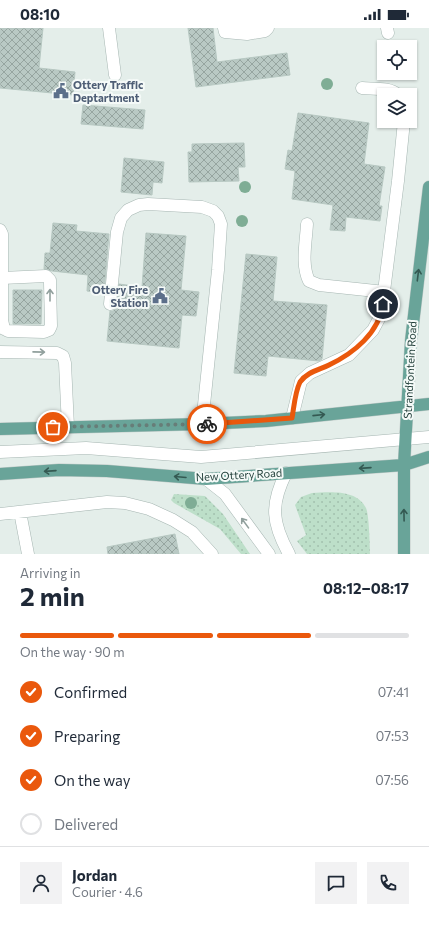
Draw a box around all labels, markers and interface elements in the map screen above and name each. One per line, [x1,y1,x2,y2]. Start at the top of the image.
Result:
text: 08:10 [20,5,60,23]
map controls [377,40,417,128]
button: locate [377,40,417,80]
place label: Ottery Traffic Deptartment [73,78,143,104]
public building icon: Ottery Traffic Deptartment [52,82,70,100]
button: layers [377,88,417,128]
one-way arrow [414,269,422,282]
place label: Ottery Fire Station [92,283,148,309]
public building icon: Ottery Fire Station [151,287,169,305]
pin [366,287,400,321]
one-way arrow [46,289,54,302]
icon: home [372,293,394,315]
street label: Strandfontein Road [400,321,419,419]
one-way arrow [32,349,45,356]
courier [187,404,227,444]
pin [36,410,70,444]
one-way arrow [312,411,325,419]
icon: bike [196,413,218,435]
icon: bag [42,416,64,438]
one-way arrow [359,464,372,472]
street label: New Ottery Road [195,466,282,483]
one-way arrow [44,467,57,475]
one-way arrow [174,473,187,480]
one-way arrow [400,509,408,522]
one-way arrow [241,518,249,529]
text: Arriving in [20,565,80,581]
text: 08:12–08:17 [323,579,409,597]
text: 2 min [20,580,85,611]
text: On the way · 90 m [20,644,125,660]
icon: check [20,681,42,703]
text: Confirmed [54,683,127,701]
text: 07:41 [378,684,409,700]
icon: check [20,725,42,747]
text: Preparing [54,727,120,745]
text: 07:53 [376,728,409,744]
icon: check [20,769,42,791]
text: On the way [54,771,131,789]
text: 07:56 [375,772,409,788]
text: Delivered [54,815,118,833]
button: person [20,862,62,904]
button: chat [315,862,357,904]
button: phone [367,862,409,904]
text: Jordan [72,866,117,884]
text: Courier · 4.6 [72,884,143,900]

